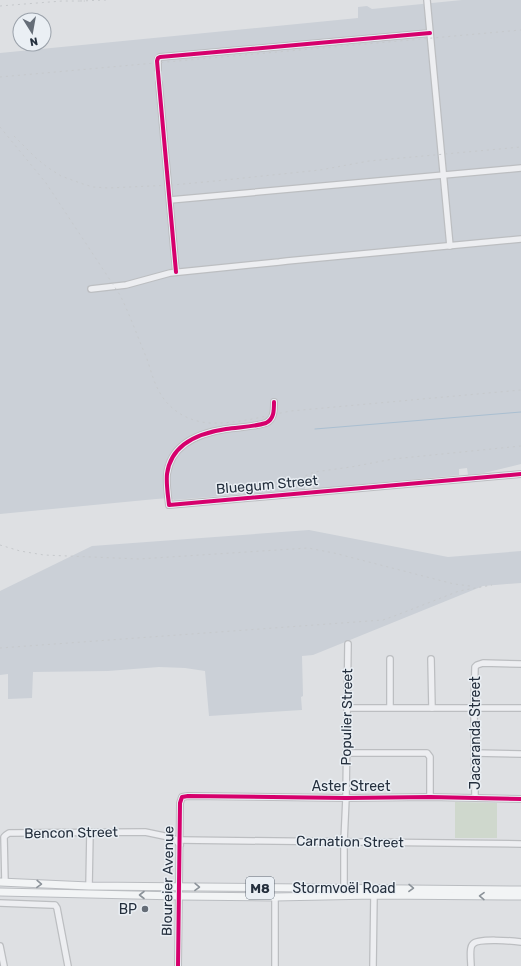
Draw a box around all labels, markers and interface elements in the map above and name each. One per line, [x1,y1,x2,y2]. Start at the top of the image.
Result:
north arrow [12,12,52,52]
text: N [29,34,39,48]
street label: Bluegum Street [215,472,319,498]
street label: Populier Street [338,668,356,766]
street label: Jacaranda Street [467,676,484,790]
street label: Aster Street [312,778,391,795]
street label: Bencon Street [24,824,119,842]
street label: Bloureier Avenue [159,825,177,936]
street label: Carnation Street [296,833,405,851]
road number: M8 [246,877,274,899]
one-way arrow [36,879,42,888]
street label: Stormvoël Road [292,880,396,897]
one-way arrow [194,883,200,891]
one-way arrow [408,884,414,893]
one-way arrow [139,891,145,899]
one-way arrow [479,892,485,900]
place label: BP [119,901,137,918]
marker: BP [140,904,150,914]

